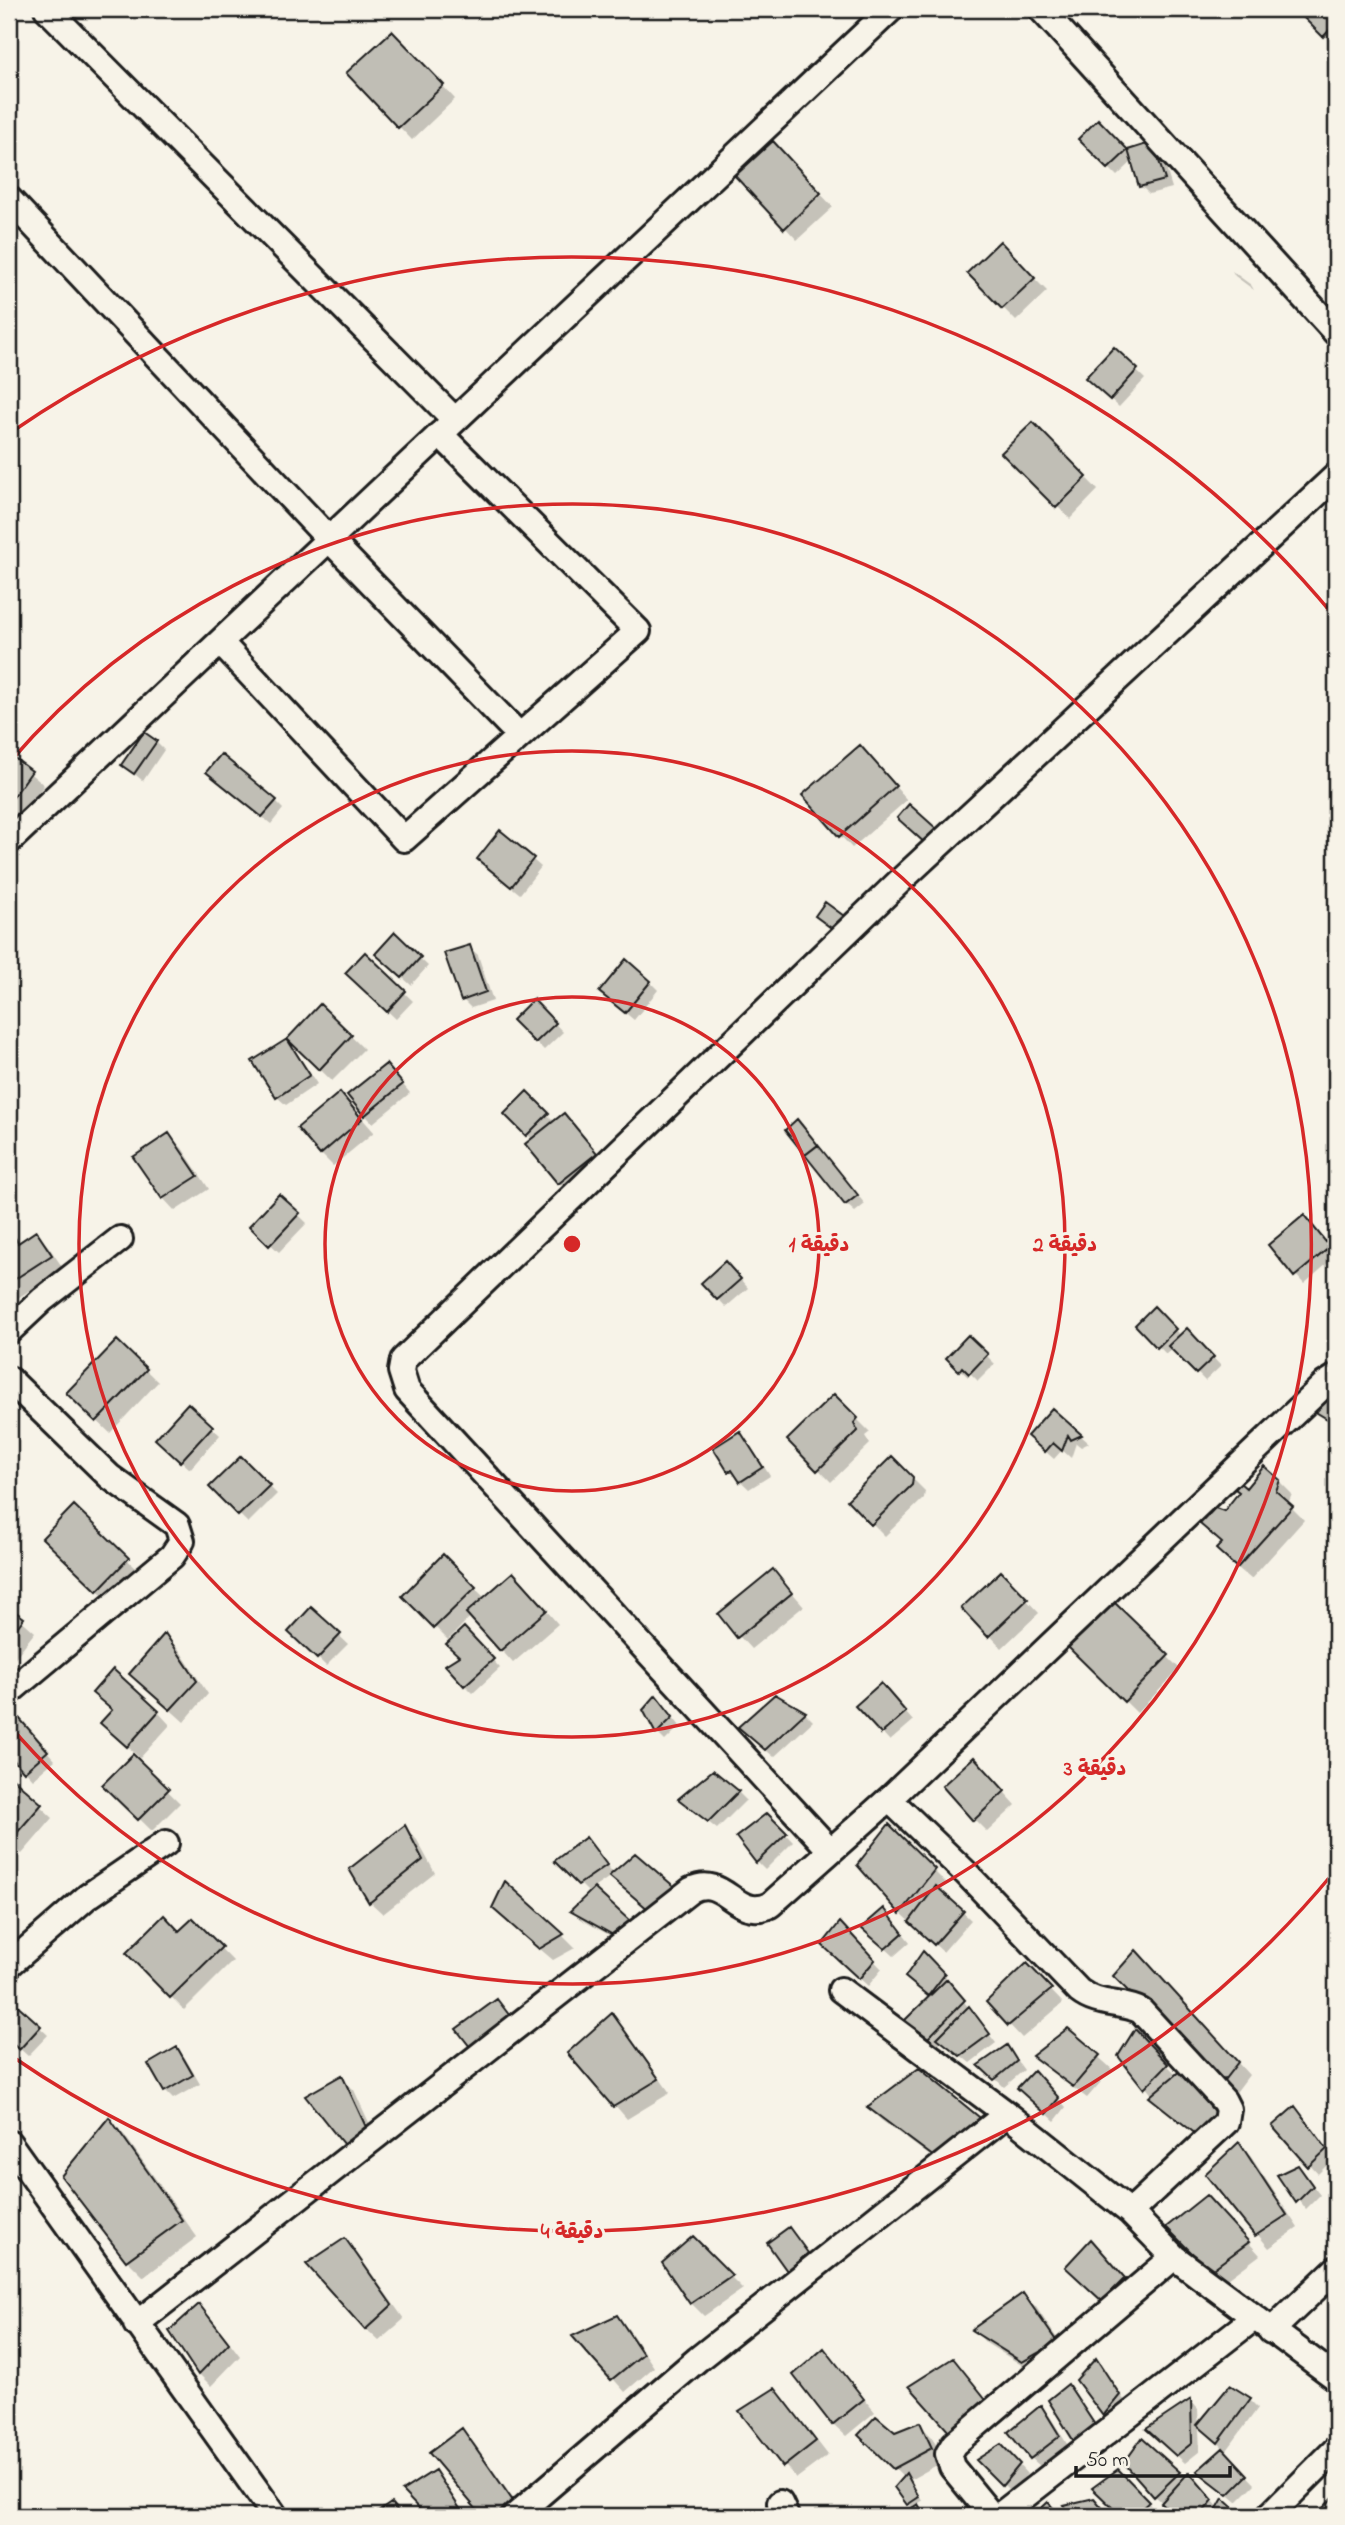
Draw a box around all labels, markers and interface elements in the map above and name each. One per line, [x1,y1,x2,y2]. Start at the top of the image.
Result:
text: 1 دقيقة [789,1231,849,1261]
text: 2 دقيقة [1032,1231,1097,1261]
centre of rings [560,1232,584,1256]
text: 3 دقيقة [1063,1755,1126,1785]
text: 4 دقيقة [541,2218,603,2248]
scale bar [1076,2434,1230,2478]
text: 50 m [1086,2446,1129,2476]

